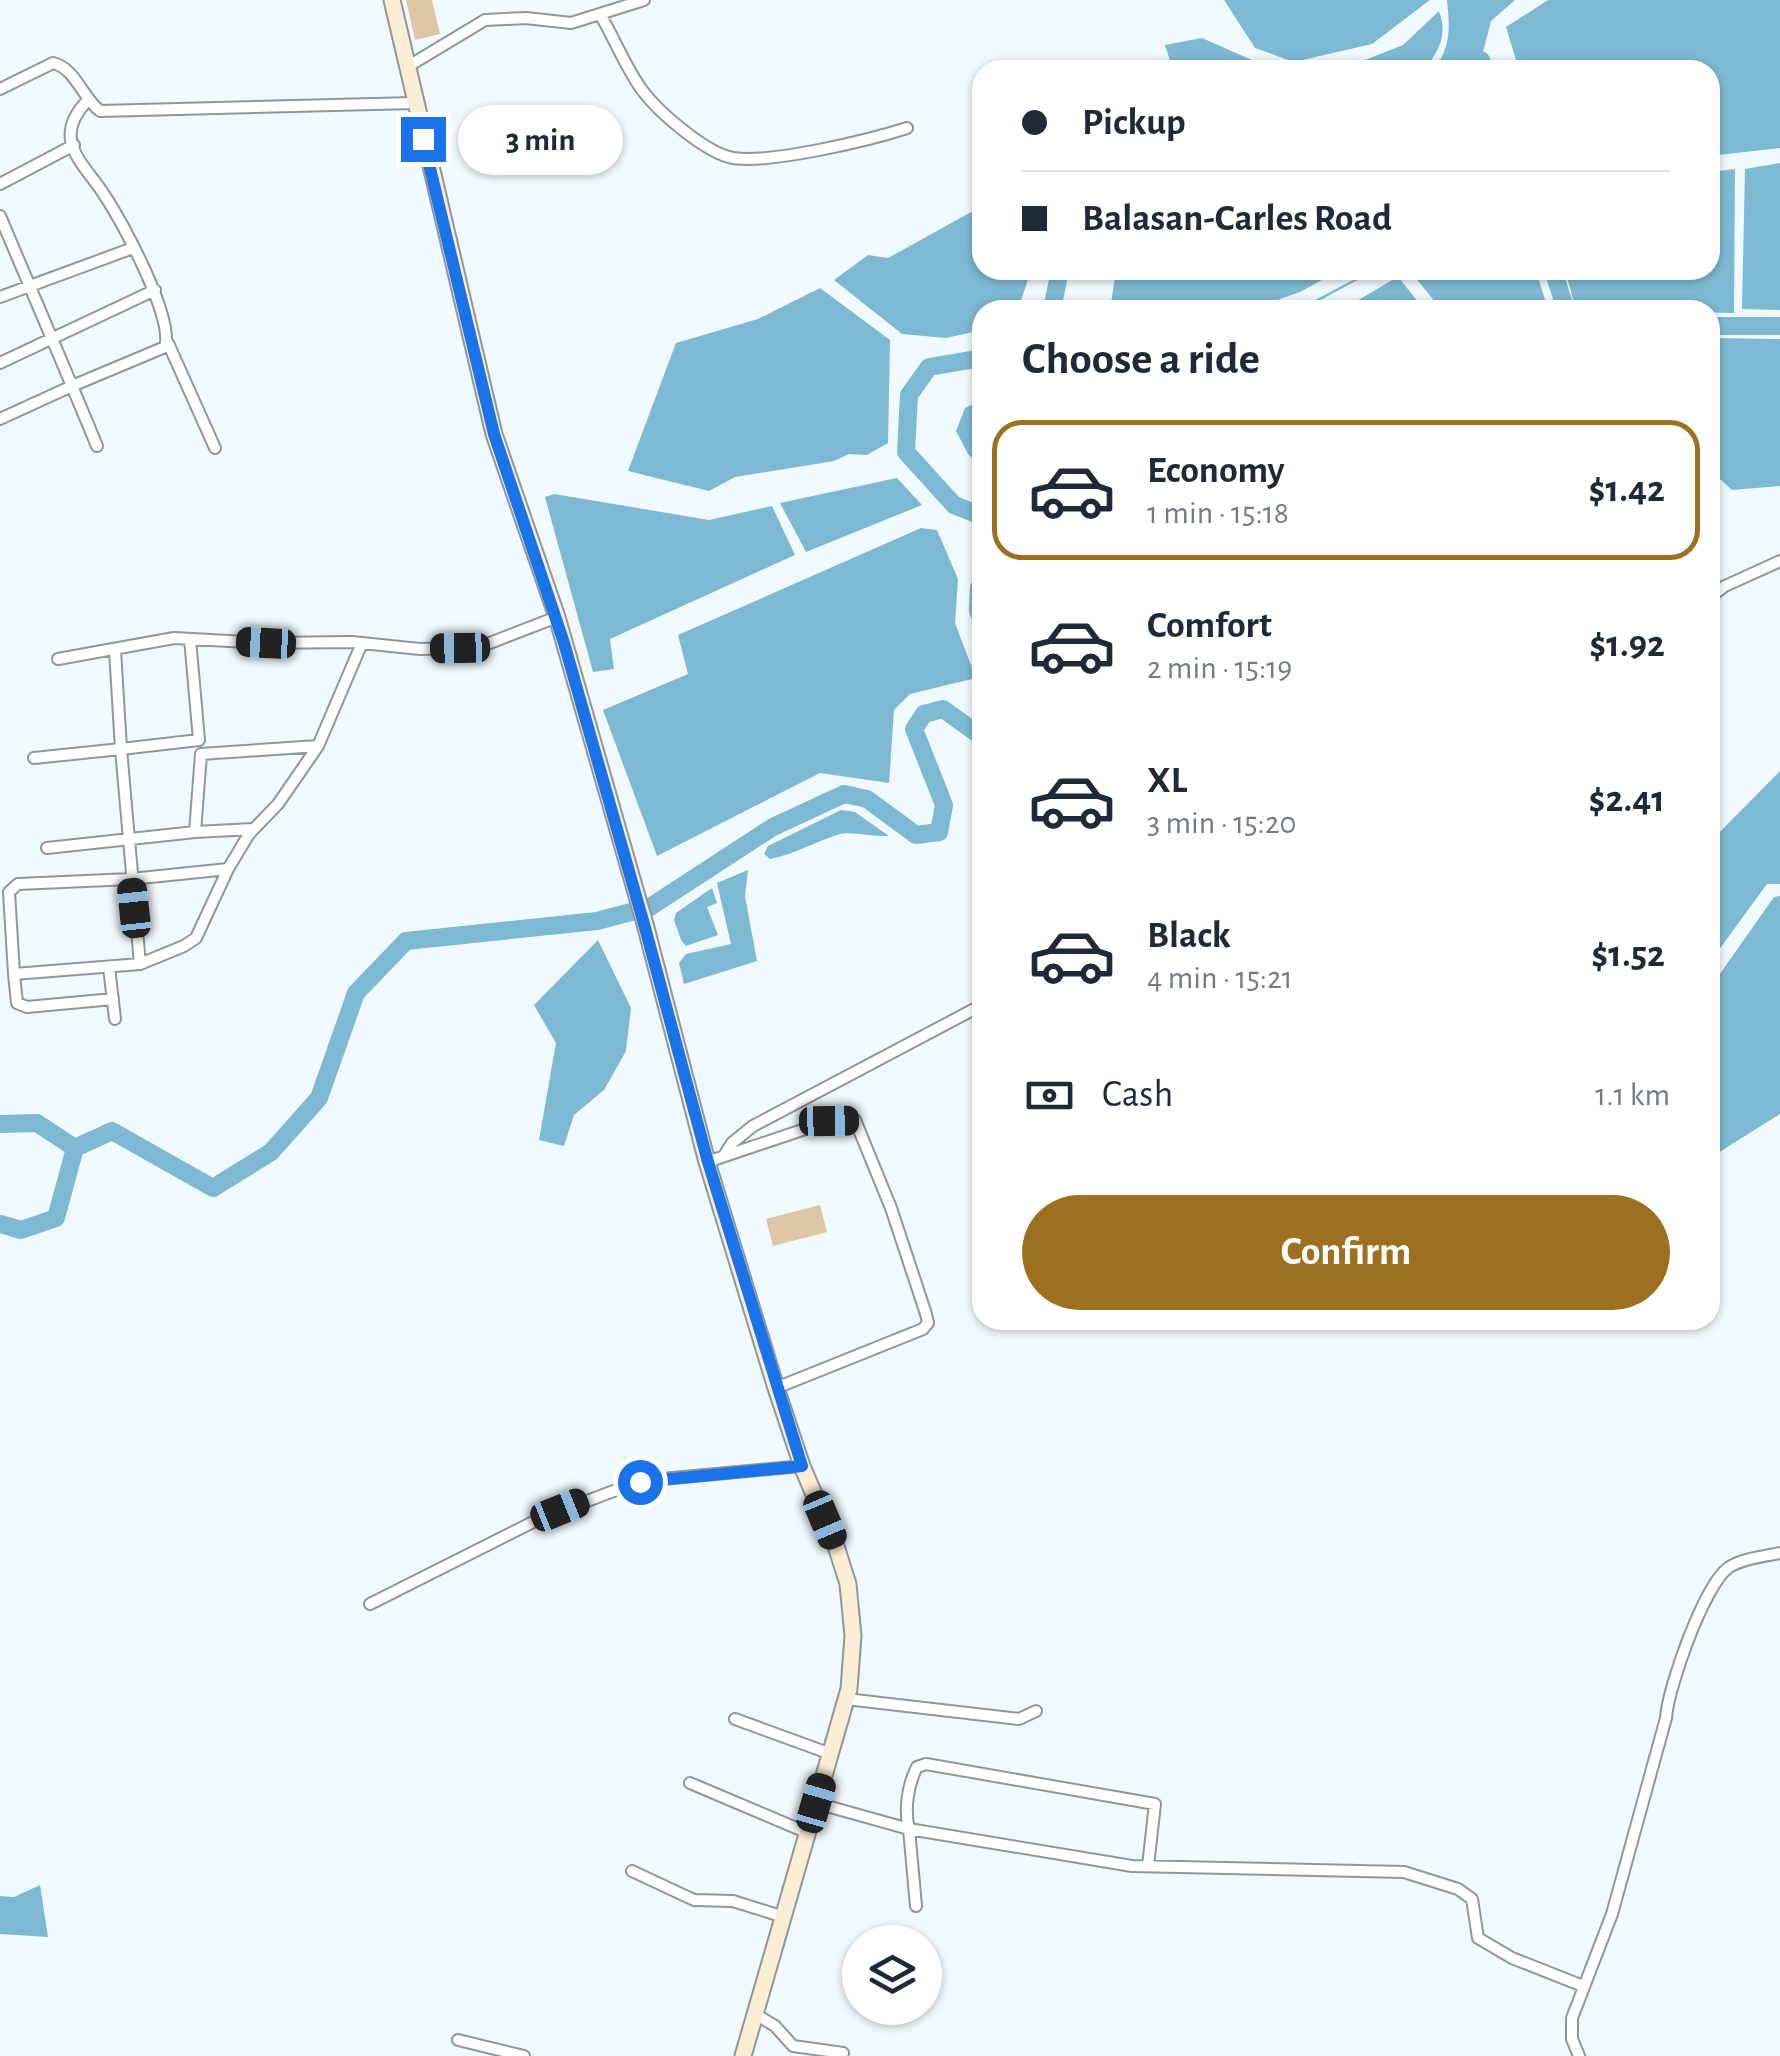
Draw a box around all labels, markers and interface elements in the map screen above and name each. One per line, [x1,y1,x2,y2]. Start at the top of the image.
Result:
callout: 3 min [458,104,623,174]
text: Pickup [1082,104,1186,142]
route end [401,117,446,162]
text: 3 min [506,124,575,156]
text: Balasan-Carles Road [1082,200,1392,238]
text: Choose a ride [1022,337,1260,382]
icon: car [1027,445,1117,535]
text: Economy [1147,452,1285,490]
text: $1.42 [1589,471,1665,509]
text: 1 min · 15:18 [1147,497,1289,529]
icon: car [1027,600,1117,690]
text: Comfort [1147,607,1272,645]
car [235,626,297,660]
text: $1.92 [1589,626,1665,664]
car [430,632,490,664]
text: 2 min · 15:19 [1147,652,1292,684]
icon: car [1027,755,1117,845]
text: XL [1147,762,1187,800]
text: $2.41 [1589,781,1665,819]
text: 3 min · 15:20 [1147,807,1296,839]
car [116,877,152,939]
icon: car [1027,910,1117,1000]
text: Black [1147,917,1231,955]
text: $1.52 [1591,936,1665,974]
text: 4 min · 15:21 [1147,962,1293,994]
icon: cash [1022,1068,1077,1123]
text: Cash [1102,1076,1173,1114]
text: 1.1 km [1595,1079,1670,1111]
car [799,1105,859,1137]
button: Confirm [1022,1195,1670,1310]
route start [618,1460,663,1505]
car [527,1485,593,1535]
car [799,1487,851,1553]
car [793,1770,839,1836]
map controls [842,1925,942,2025]
button: layers [842,1925,942,2025]

